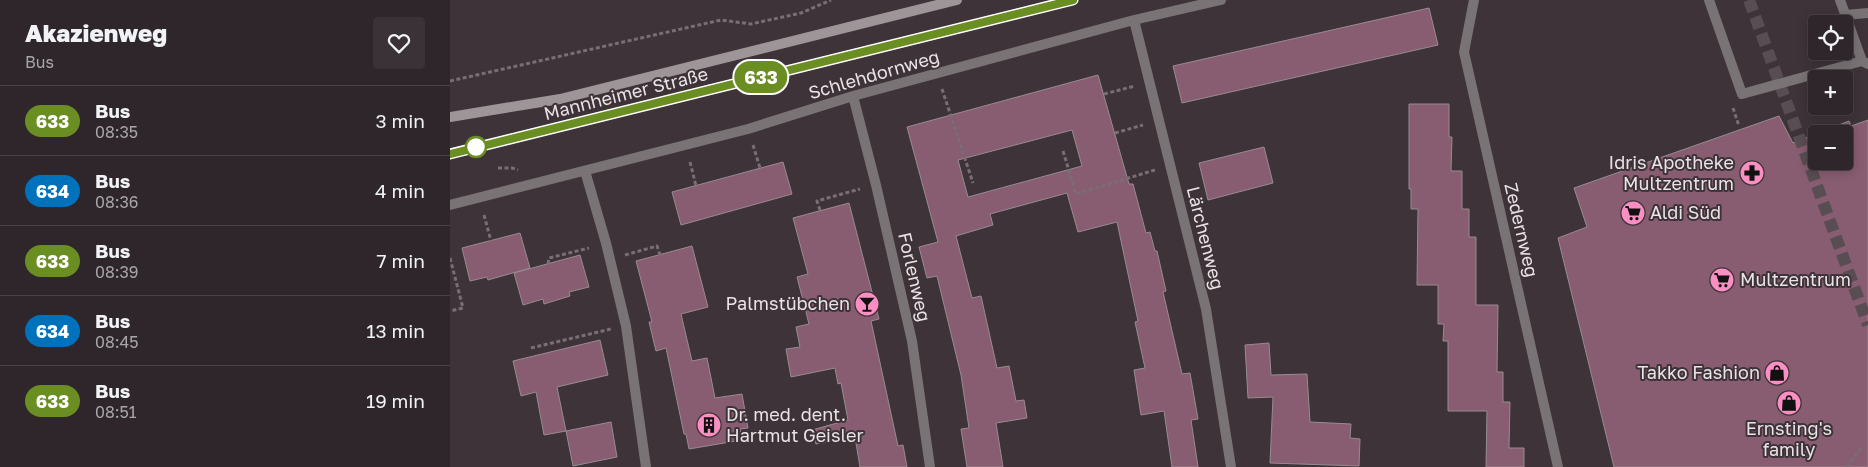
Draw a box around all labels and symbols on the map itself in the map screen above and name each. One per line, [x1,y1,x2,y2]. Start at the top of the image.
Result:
street label: Schlehdornweg [806,45,942,103]
line badge: 633 [732,61,790,93]
street label: Mannheimer Straße [541,62,710,124]
unlabelled marker [465,136,487,158]
place label: Idris Apotheke Multzentrum [1609,151,1734,194]
pharmacy icon: Idris Apotheke Multzentrum [1739,160,1765,186]
street label: Zedernweg [1500,180,1544,279]
street label: Lärchenweg [1183,184,1229,292]
supermarket icon: Aldi Süd [1620,200,1646,226]
place label: Aldi Süd [1650,201,1721,223]
street label: Forlenweg [894,230,936,324]
supermarket icon: Multzentrum [1709,267,1735,293]
place label: Multzentrum [1740,268,1851,290]
bar icon: Palmstübchen [854,291,880,317]
place label: Palmstübchen [725,292,850,314]
shop icon: Takko Fashion [1764,360,1790,386]
place label: Takko Fashion [1637,361,1760,383]
shop icon: Ernsting's family [1776,390,1802,416]
place label: Dr. med. dent. Hartmut Geisler [726,403,863,446]
building icon: Dr. med. dent. Hartmut Geisler [696,412,722,438]
place label: Ernsting's family [1746,417,1832,460]

